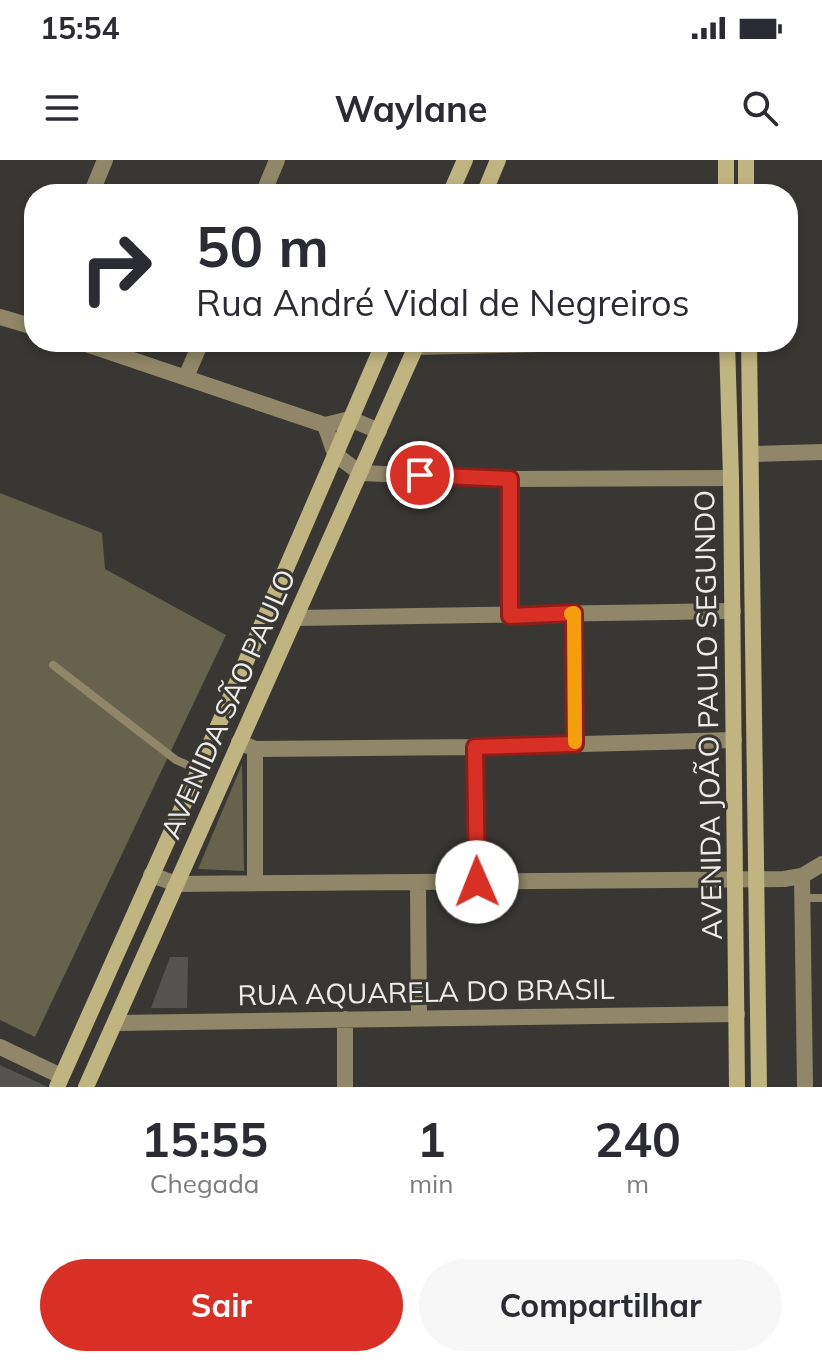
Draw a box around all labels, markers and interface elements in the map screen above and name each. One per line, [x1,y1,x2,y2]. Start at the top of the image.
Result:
text: 15:54 [40,9,119,47]
icon: menu [40,86,84,130]
text: Waylane [334,86,488,131]
icon: search [738,86,782,130]
text: 50 m [196,211,329,281]
icon: right [64,216,168,320]
text: Rua André Vidal de Negreiros [196,280,690,325]
pin [386,441,454,509]
icon: arrive [398,453,442,497]
street label: AVENIDA JOÃO PAULO SEGUNDO [686,490,729,940]
street label: AVENIDA SÃO PAULO [152,564,303,844]
position arrow [435,840,519,924]
street label: RUA AQUARELA DO BRASIL [237,971,615,1012]
text: 15:55 [141,1109,268,1169]
text: 1 [417,1109,446,1169]
text: 240 [595,1109,681,1169]
text: Chegada [150,1167,259,1200]
text: min [409,1167,453,1200]
text: m [626,1167,649,1200]
button: Sair [40,1259,403,1351]
button: Compartilhar [419,1259,782,1351]

